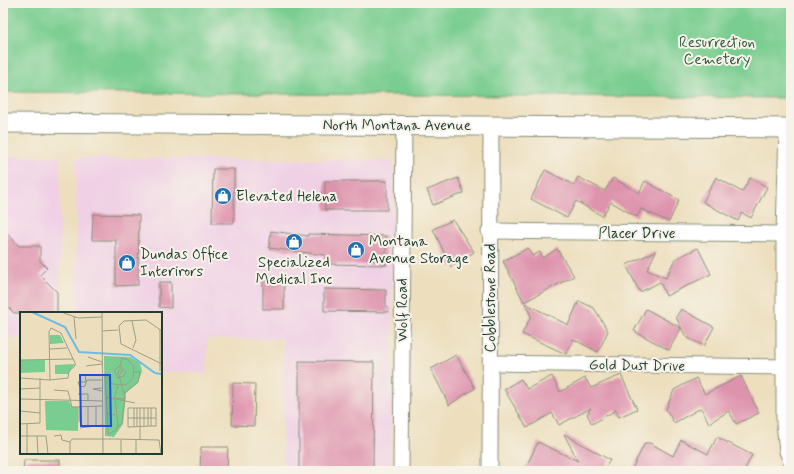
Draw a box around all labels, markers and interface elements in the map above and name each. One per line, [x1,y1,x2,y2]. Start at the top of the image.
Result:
park label: Resurrection Cemetery [679,33,755,70]
street label: North Montana Avenue [323,116,471,136]
shop icon: Elevated Helena [213,186,233,206]
place label: Elevated Helena [236,187,337,207]
street label: Placer Drive [598,224,676,244]
shop icon: Specialized Medical Inc [284,232,304,252]
place label: Montana Avenue Storage [369,232,469,269]
shop icon: Montana Avenue Storage [346,240,366,260]
street label: Cobblestone Road [481,243,501,353]
place label: Dundas Office Interirors [140,245,228,282]
shop icon: Dundas Office Interirors [117,253,137,273]
place label: Specialized Medical Inc [256,253,332,290]
street label: Wolf Road [393,278,413,342]
inset map [20,312,162,454]
street label: Gold Dust Drive [589,355,686,377]

